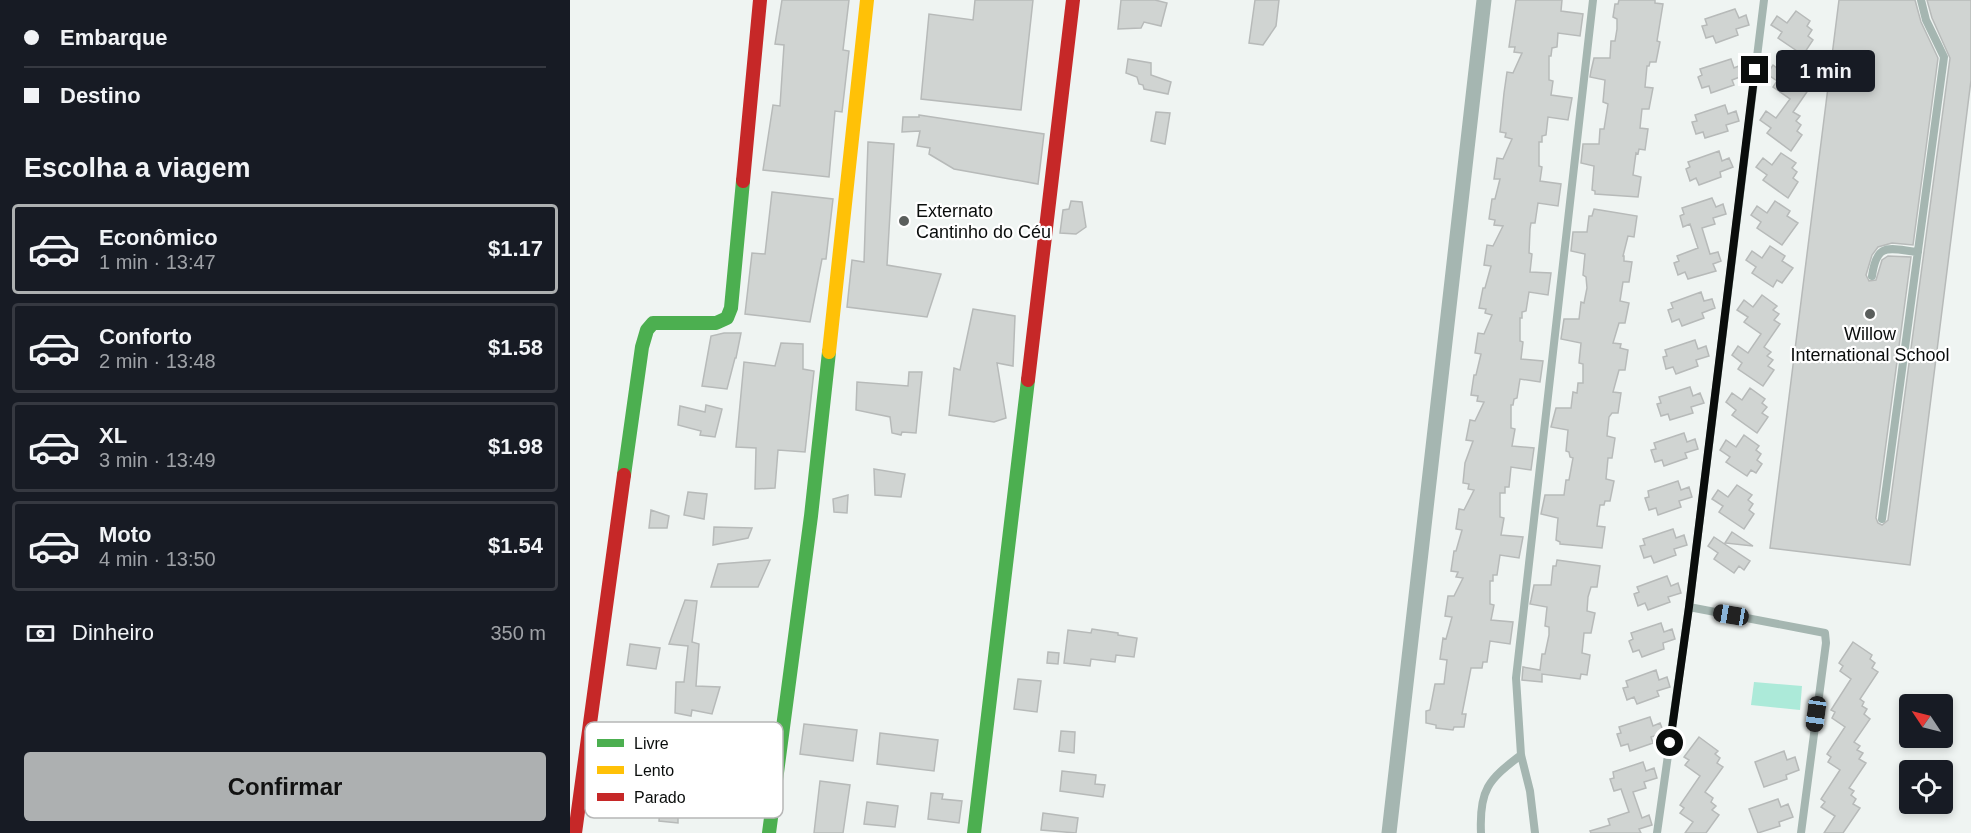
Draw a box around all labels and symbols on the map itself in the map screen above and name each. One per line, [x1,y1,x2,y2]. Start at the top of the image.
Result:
callout: 1 min [1776,49,1875,91]
route end [1741,56,1768,83]
place label: Externato Cantinho do Céu [916,201,1051,242]
marker: Externato Cantinho do Céu [897,214,911,228]
marker: Willow International School [1863,307,1877,321]
place label: Willow International School [1790,324,1950,365]
car [1712,603,1750,627]
north arrow [1899,694,1953,748]
car [1805,695,1827,733]
legend [585,722,783,818]
route start [1656,729,1683,756]
text: Livre [634,735,669,752]
text: Lento [634,762,674,779]
text: Parado [634,789,686,806]

